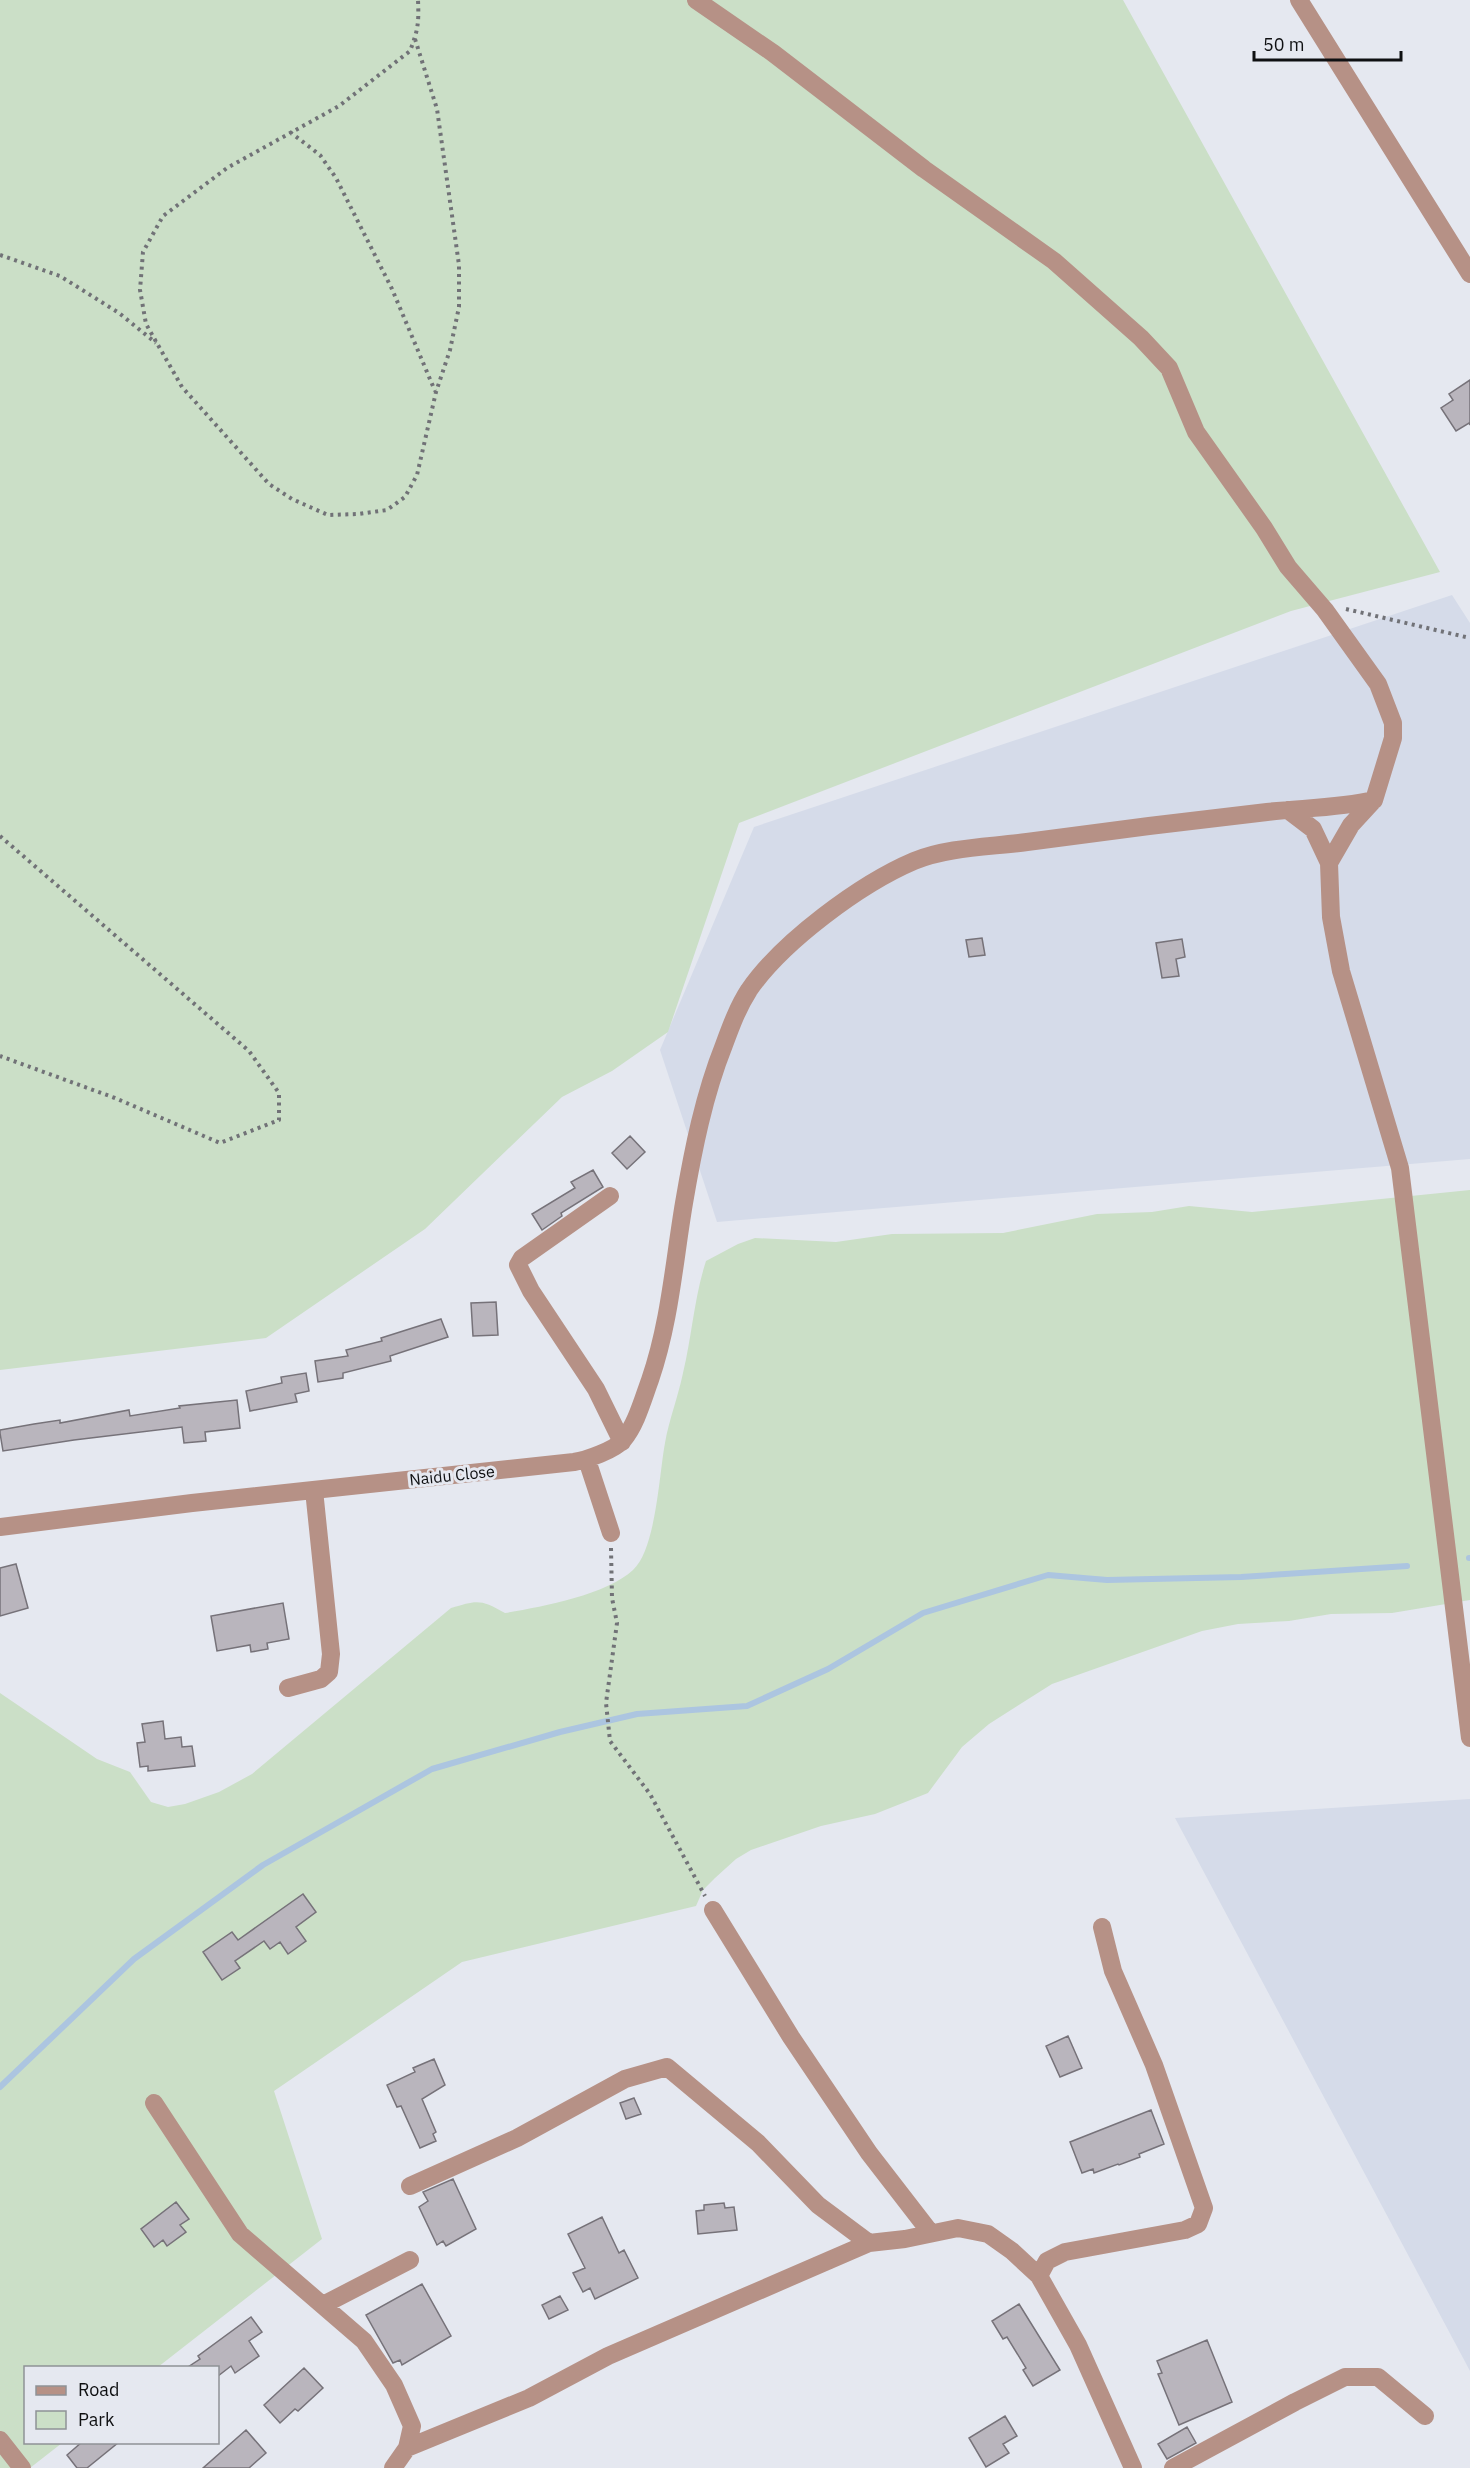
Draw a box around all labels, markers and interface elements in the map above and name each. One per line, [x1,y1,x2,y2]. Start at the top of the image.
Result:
scale bar [1254,24,1401,62]
text: 50 m [1263,33,1305,56]
street label: Naidu Close [408,1461,496,1489]
legend [24,2366,219,2444]
text: Road [78,2378,119,2401]
text: Park [78,2408,115,2431]

